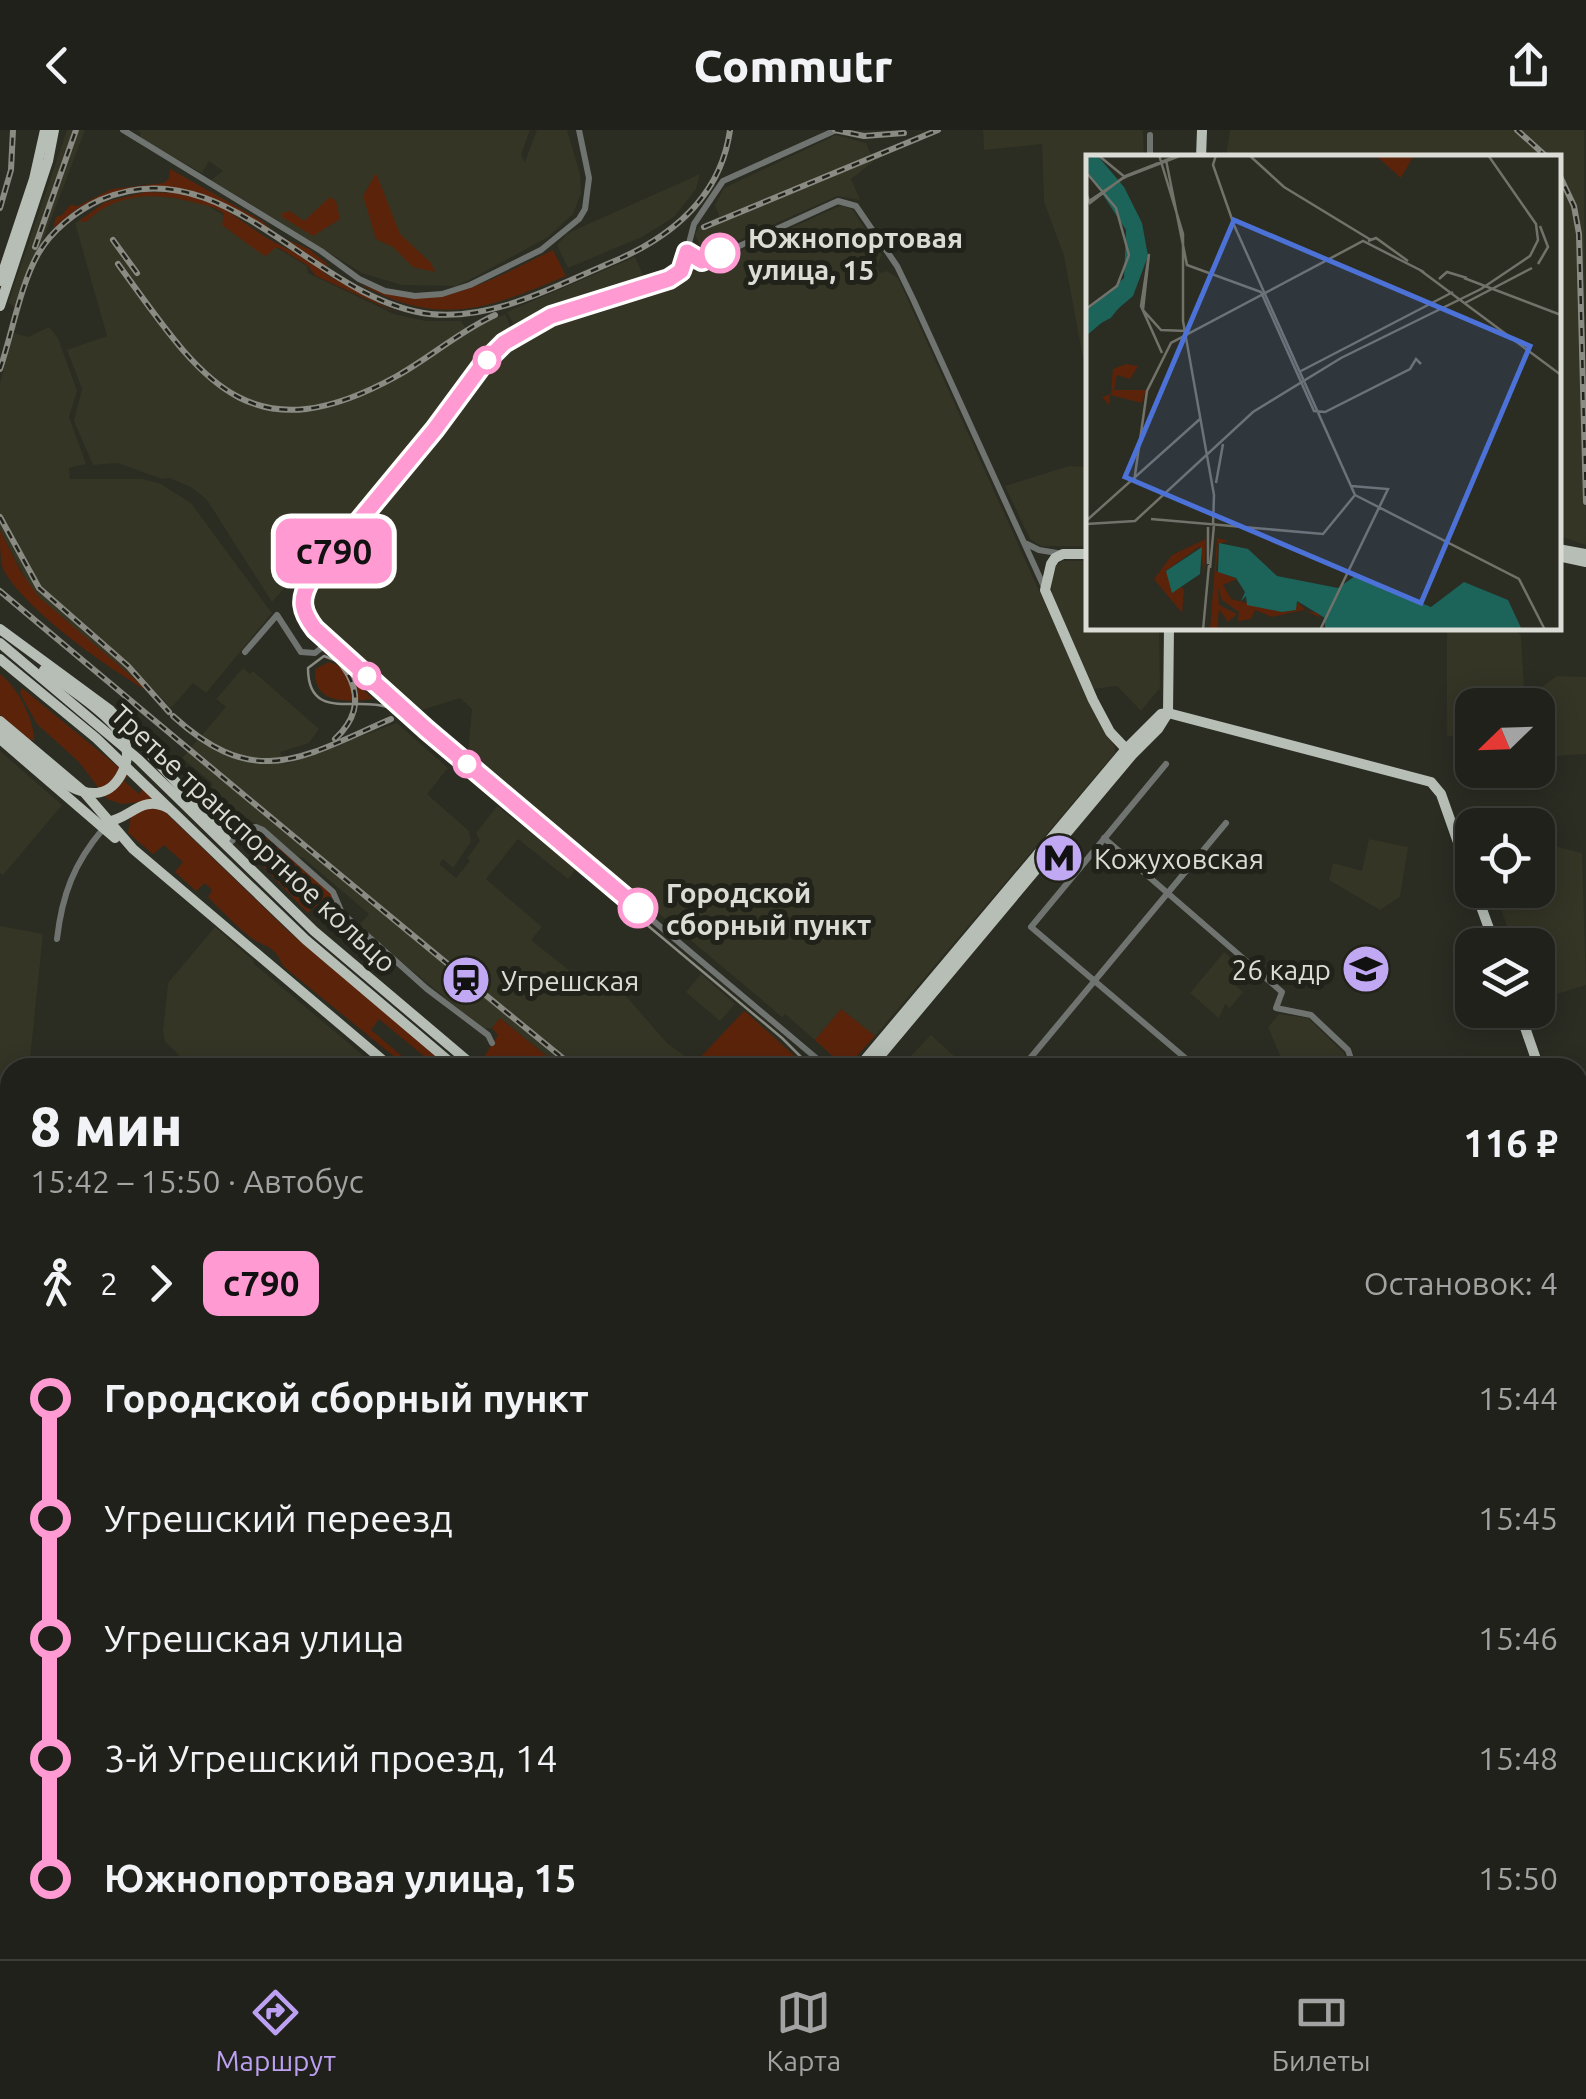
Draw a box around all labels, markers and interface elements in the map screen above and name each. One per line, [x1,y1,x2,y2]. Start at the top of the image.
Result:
icon: back [30,38,85,93]
icon: share [1501,38,1556,93]
text: Commutr [694,40,893,91]
inset map [1086,155,1561,630]
place label: Южнопортовая улица, 15 [748,222,963,285]
marker: Южнопортовая улица, 15 [701,234,739,272]
unlabelled marker [474,347,500,373]
line badge: с790 [264,518,404,584]
text: с790 [296,531,372,571]
unlabelled marker [354,663,380,689]
north arrow [1455,688,1555,788]
map controls [1455,688,1555,1028]
street label: Третье транспортное кольцо [105,698,403,978]
unlabelled marker [454,751,480,777]
button: locate [1455,808,1555,908]
metro station icon: Кожуховская [1033,832,1085,884]
place label: Кожуховская [1094,843,1264,874]
place label: Городской сборный пункт [666,877,871,940]
marker: Городской сборный пункт [619,889,657,927]
button: layers [1455,928,1555,1028]
school or university icon: 26 кадр [1340,943,1392,995]
station icon: Угрешская [440,954,492,1006]
place label: 26 кадр [1231,954,1331,985]
place label: Угрешская [501,965,639,996]
text: 8 мин [30,1095,183,1156]
text: 116 ₽ [1463,1122,1558,1164]
text: 15:42 – 15:50 · Автобус [30,1163,364,1199]
icon: walk [30,1256,85,1311]
icon: forward [133,1256,188,1311]
text: с790 [223,1263,299,1303]
text: 2 [100,1265,118,1301]
text: Остановок: 4 [1364,1265,1558,1301]
text: Городской сборный пункт [104,1377,589,1419]
text: 15:44 [1478,1380,1558,1416]
text: Угрешский переезд [104,1497,453,1539]
text: 15:45 [1478,1500,1558,1536]
text: Угрешская улица [104,1617,404,1659]
text: 15:46 [1478,1620,1558,1656]
text: 3-й Угрешский проезд, 14 [104,1737,558,1779]
text: 15:48 [1478,1740,1558,1776]
text: Южнопортовая улица, 15 [104,1857,576,1899]
text: 15:50 [1478,1860,1558,1896]
tab: Маршрут [215,1985,336,2076]
tab: Карта [767,1985,841,2076]
tab: Билеты [1272,1985,1371,2076]

